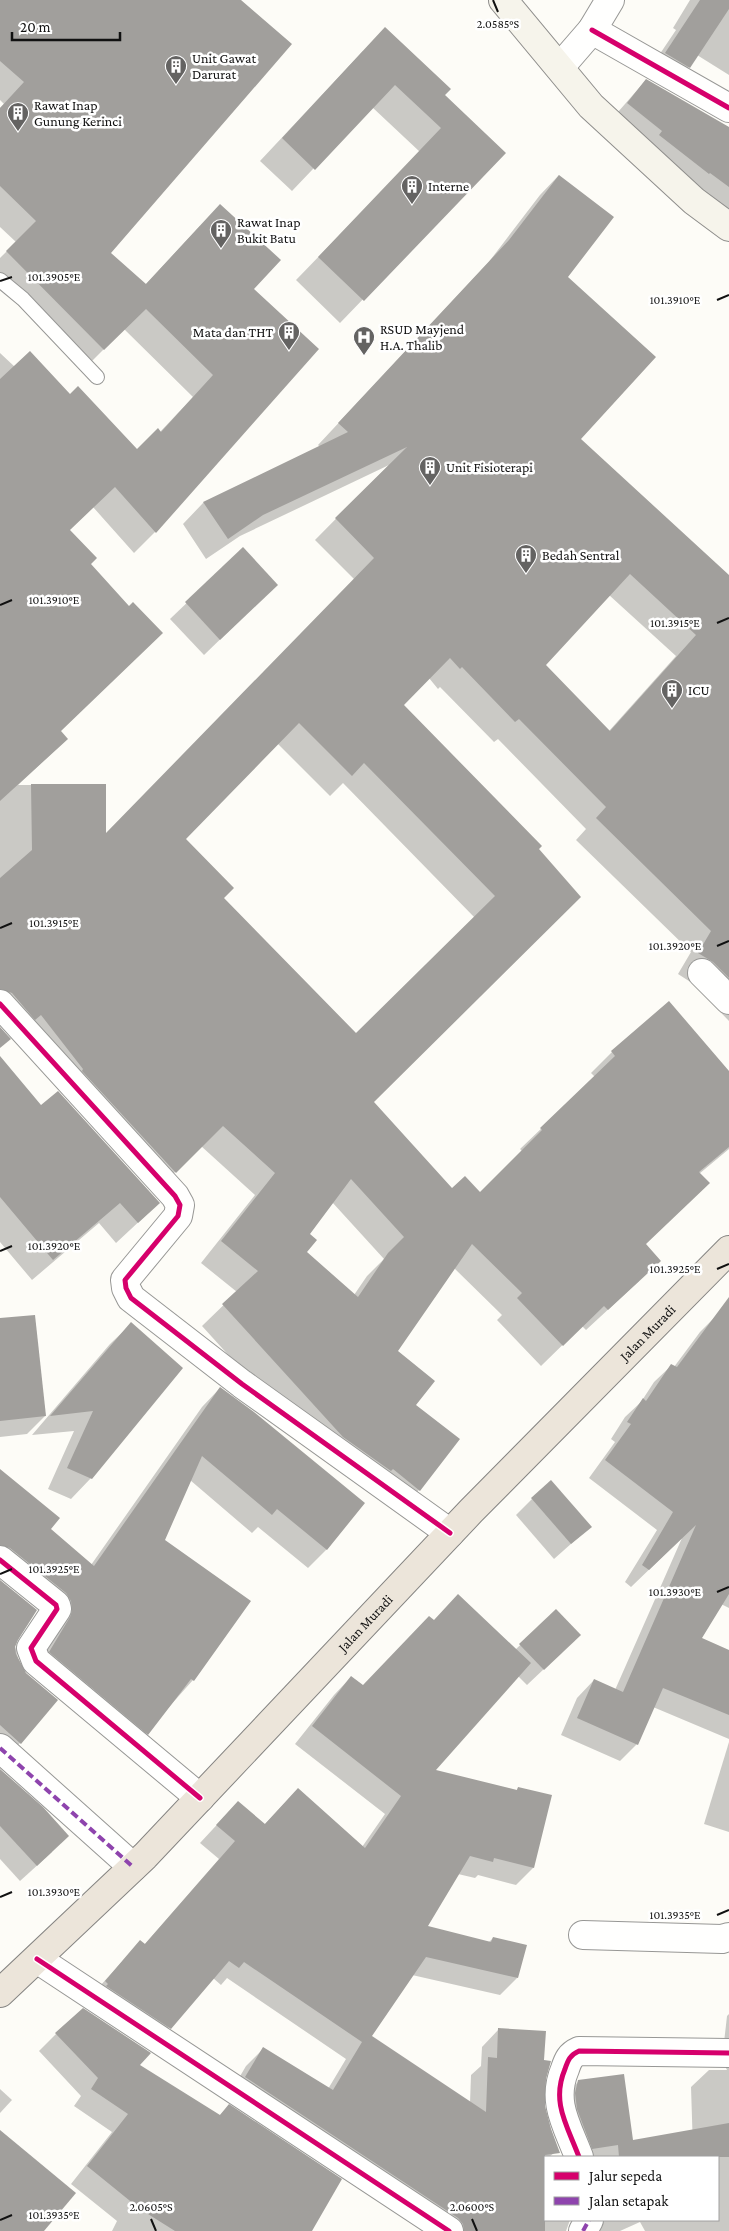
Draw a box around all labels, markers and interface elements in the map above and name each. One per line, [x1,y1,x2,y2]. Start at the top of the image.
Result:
scale bar [12,10,120,42]
text: 2.0585°S [477,17,520,31]
text: 20 m [20,19,51,35]
place label: Unit Gawat Darurat [192,50,256,82]
building icon: Unit Gawat Darurat [164,54,188,85]
place label: Rawat Inap Gunung Kerinci [34,97,122,129]
building icon: Rawat Inap Gunung Kerinci [6,101,30,132]
building icon: Interne [400,174,424,205]
place label: Interne [428,178,469,194]
place label: Rawat Inap Bukit Batu [237,214,301,246]
building icon: Rawat Inap Bukit Batu [209,218,233,249]
text: 101.3905°E [28,270,81,284]
text: 101.3910°E [650,293,701,307]
building icon: Mata dan THT [277,320,301,351]
place label: RSUD Mayjend H.A. Thalib [380,321,465,353]
place label: Mata dan THT [193,324,273,340]
hospital icon: RSUD Mayjend H.A. Thalib [352,325,376,356]
building icon: Unit Fisioterapi [418,455,442,486]
place label: Unit Fisioterapi [446,459,533,475]
building icon: Bedah Sentral [514,543,538,574]
place label: Bedah Sentral [542,547,620,563]
text: 101.3910°E [29,593,80,607]
text: 101.3915°E [650,616,700,630]
building icon: ICU [660,678,684,709]
place label: ICU [688,682,710,698]
text: 101.3915°E [29,916,79,930]
text: 101.3920°E [649,939,702,953]
text: 101.3920°E [28,1239,81,1253]
text: 101.3925°E [649,1262,701,1276]
street label: Jalan Muradi [615,1301,679,1365]
text: 101.3925°E [28,1562,80,1576]
text: 101.3930°E [649,1585,702,1599]
street label: Jalan Muradi [333,1591,396,1656]
text: 101.3930°E [28,1885,81,1899]
text: 101.3935°E [649,1908,701,1922]
legend [544,2156,719,2221]
text: Jalur sepeda [587,2168,662,2185]
text: Jalan setapak [587,2193,669,2210]
text: 2.0605°S [129,2200,173,2214]
text: 2.0600°S [450,2200,495,2214]
text: 101.3935°E [28,2208,80,2222]

